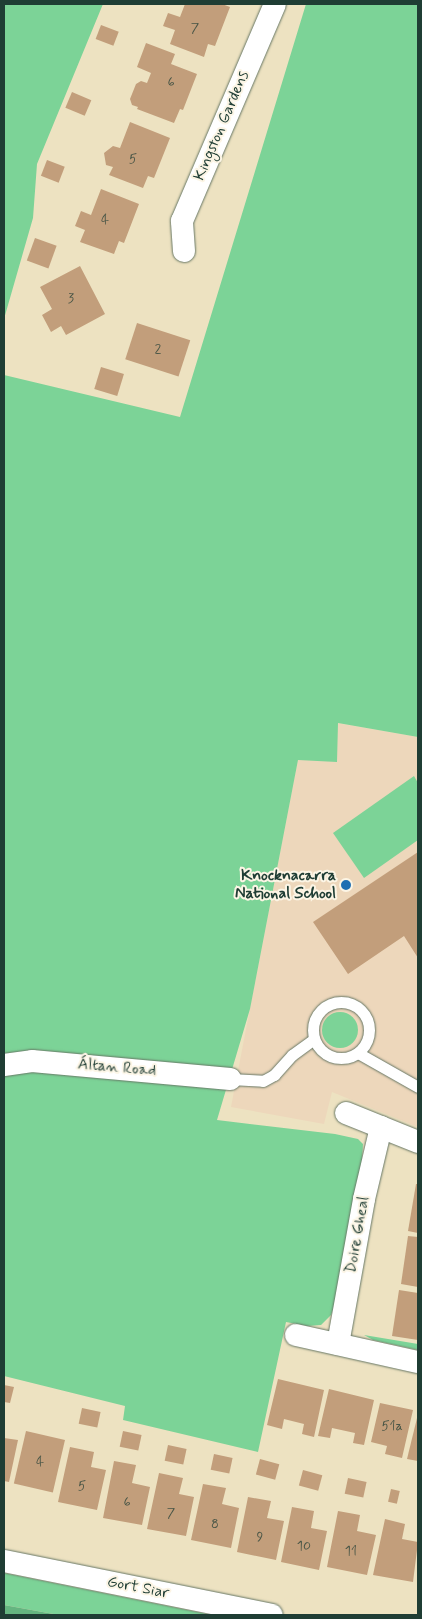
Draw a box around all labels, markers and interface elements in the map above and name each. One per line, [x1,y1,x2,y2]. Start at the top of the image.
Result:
house number: 7 [191,20,199,36]
street label: Kingston Gardens [190,69,254,183]
house number: 6 [167,74,175,90]
house number: 5 [129,151,137,167]
house number: 4 [101,212,109,228]
house number: 3 [68,290,74,306]
house number: 2 [155,341,161,357]
place label: Knocknacarra National School [235,866,336,904]
marker: Knocknacarra National School [340,879,352,891]
street label: Áltan Road [78,1055,156,1081]
street label: Doire Gheal [342,1195,374,1275]
house number: 51a [381,1418,403,1434]
house number: 4 [36,1454,44,1470]
house number: 5 [78,1478,86,1494]
house number: 6 [123,1494,131,1510]
house number: 7 [167,1505,175,1521]
house number: 8 [211,1516,219,1532]
house number: 9 [257,1529,263,1545]
house number: 10 [297,1538,311,1554]
house number: 11 [345,1543,357,1559]
street label: Gort Siar [105,1573,171,1603]

